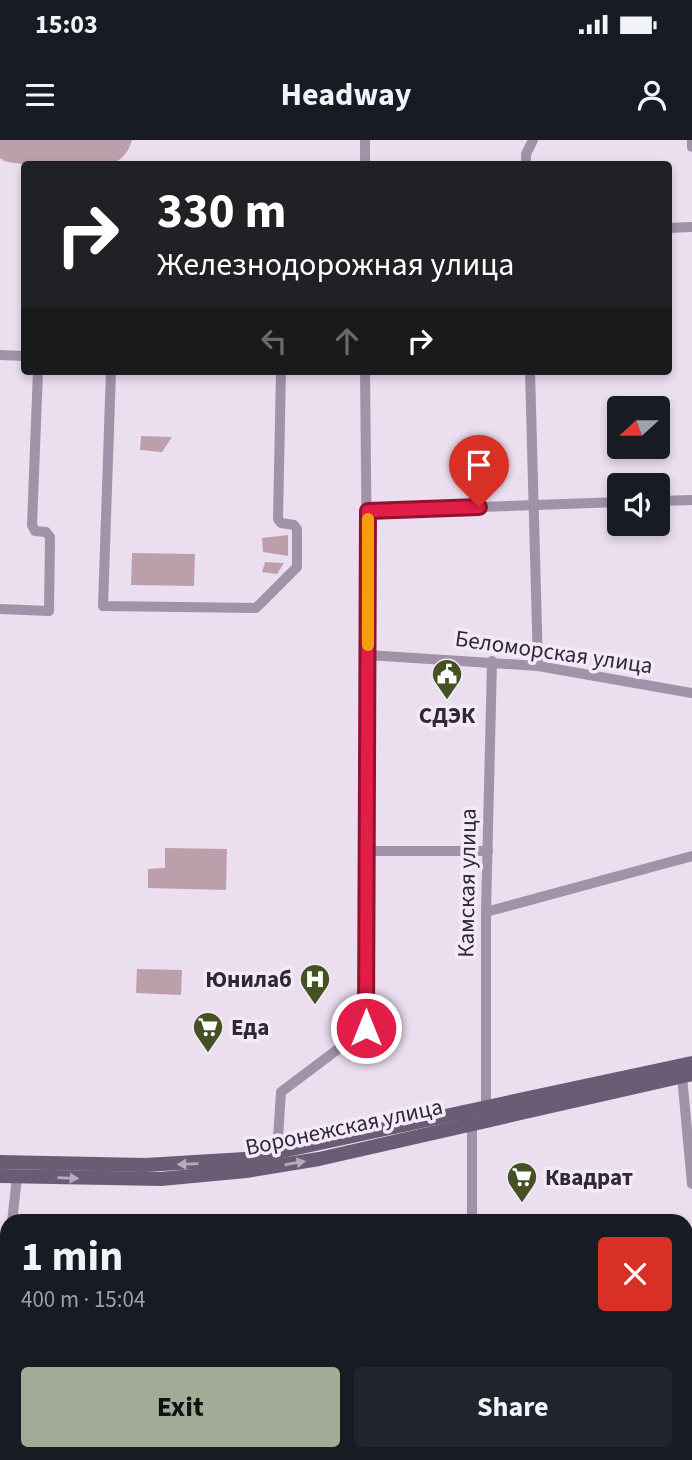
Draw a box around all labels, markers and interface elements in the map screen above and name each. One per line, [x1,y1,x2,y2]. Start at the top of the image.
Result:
text: 15:03 [35,6,98,43]
text: Headway [280,72,412,118]
icon: menu [21,76,59,114]
icon: person [633,76,671,114]
text: 330 m [157,177,286,247]
icon: right [42,189,133,280]
text: Железнодорожная улица [157,242,514,288]
icon: left [255,322,293,360]
icon: ahead [328,322,366,360]
icon: right [401,322,439,360]
north arrow [607,396,670,458]
map controls [607,396,670,536]
pin [449,435,509,507]
icon: arrive [460,446,498,484]
button: sound [607,473,670,536]
street label: Беломорская улица [453,622,655,682]
public building icon: СДЭК [430,657,464,701]
place label: СДЭК [419,699,476,732]
street label: Камская улица [449,808,485,958]
hospital icon: Юнилаб [298,962,332,1006]
place label: Юнилаб [205,963,292,996]
position arrow [329,991,403,1065]
supermarket icon: Еда [191,1010,225,1054]
place label: Еда [231,1011,269,1044]
street label: Воронежская улица [242,1090,446,1164]
one-way arrow [284,1157,306,1168]
one-way arrow [177,1159,199,1170]
supermarket icon: Квадрат [505,1160,539,1204]
place label: Квадрат [545,1161,633,1194]
one-way arrow [57,1173,79,1184]
text: 1 min [21,1227,123,1287]
button: close [598,1237,672,1311]
text: 400 m · 15:04 [21,1283,145,1316]
button: Exit [21,1367,340,1447]
button: Share [354,1367,672,1447]

